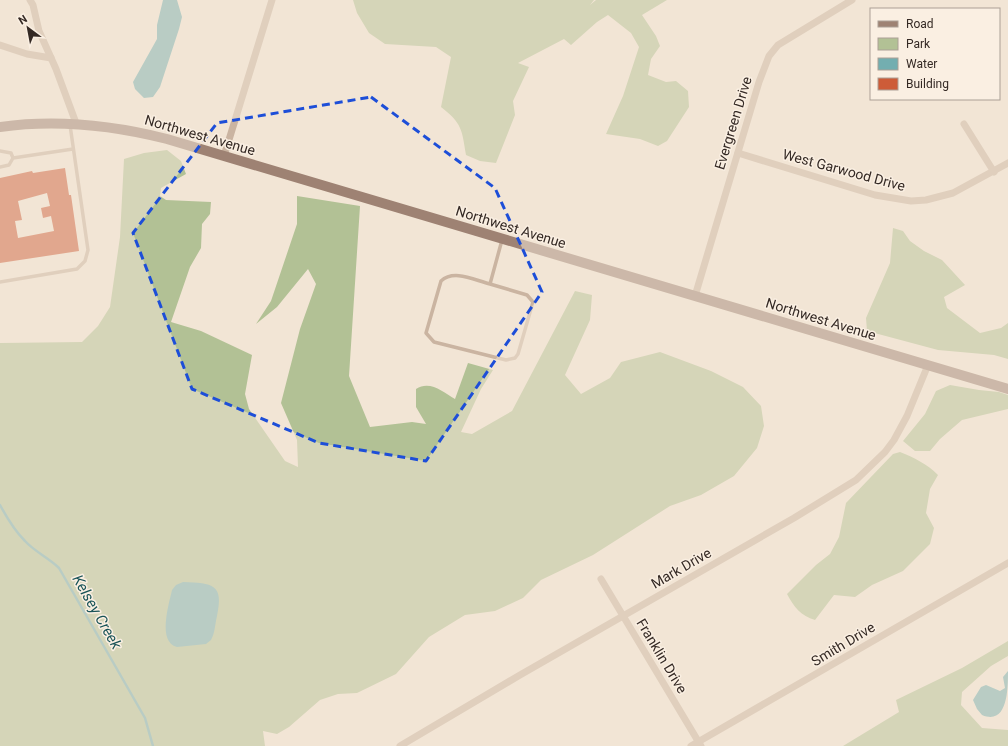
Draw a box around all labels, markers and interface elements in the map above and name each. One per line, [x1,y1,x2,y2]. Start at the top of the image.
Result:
north arrow [8,8,48,48]
legend [870,8,1000,100]
text: N [16,12,30,28]
text: Road [906,17,934,31]
text: Park [906,37,931,51]
text: Water [906,57,937,71]
street label: Evergreen Drive [711,75,755,171]
text: Building [906,77,949,91]
street label: Northwest Avenue [143,112,257,158]
street label: West Garwood Drive [781,146,907,194]
street label: Northwest Avenue [454,203,568,251]
street label: Northwest Avenue [764,295,878,343]
street label: Mark Drive [648,544,714,592]
water label: Kelsey Creek [68,572,126,653]
street label: Franklin Drive [634,616,690,696]
street label: Smith Drive [808,619,878,669]

